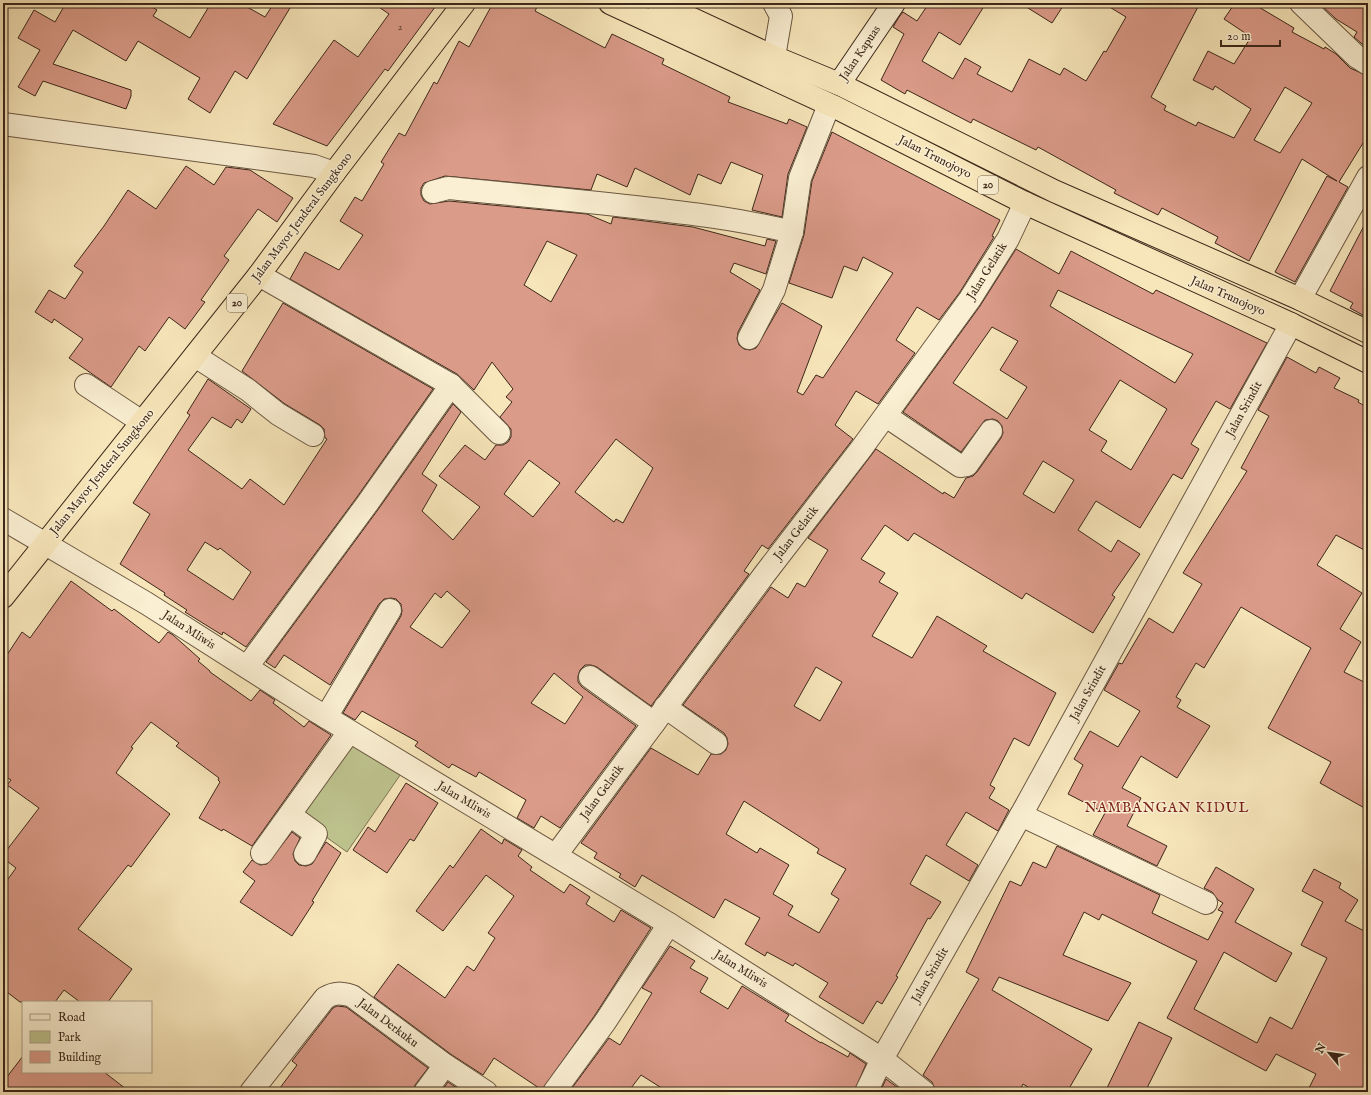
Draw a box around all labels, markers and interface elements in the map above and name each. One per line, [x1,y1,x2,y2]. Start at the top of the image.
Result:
house number: 2 [398,21,403,34]
scale bar [1221,22,1280,48]
street label: Jalan Kapuas [835,23,885,86]
text: 20 m [1227,29,1250,44]
street label: Jalan Trunojoyo [894,131,974,183]
street label: Jalan Mayor Jenderal Sungkono [247,149,357,287]
road number: 20 [978,176,998,194]
street label: Jalan Gelatik [962,239,1012,305]
street label: Jalan Trunojoyo [1186,272,1268,320]
road number: 20 [227,294,247,312]
street label: Jalan Srindit [1222,379,1266,442]
street label: Jalan Mayor Jenderal Sungkono [45,406,159,540]
street label: Jalan Gelatik [769,503,823,565]
street label: Jalan Mliwis [157,606,218,654]
street label: Jalan Srindit [1066,663,1110,726]
street label: Jalan Gelatik [576,761,628,825]
street label: Jalan Mliwis [432,777,494,823]
district label: NAMBANGAN KIDUL [1085,799,1249,817]
street label: Jalan Srindit [907,945,953,1007]
street label: Jalan Mliwis [709,946,771,992]
street label: Jalan Derkuku [353,994,421,1051]
legend [22,1001,152,1073]
text: Road [58,1010,86,1025]
text: Park [58,1030,81,1045]
north arrow [1309,1033,1349,1073]
text: N [1312,1041,1330,1057]
text: Building [58,1050,102,1065]

